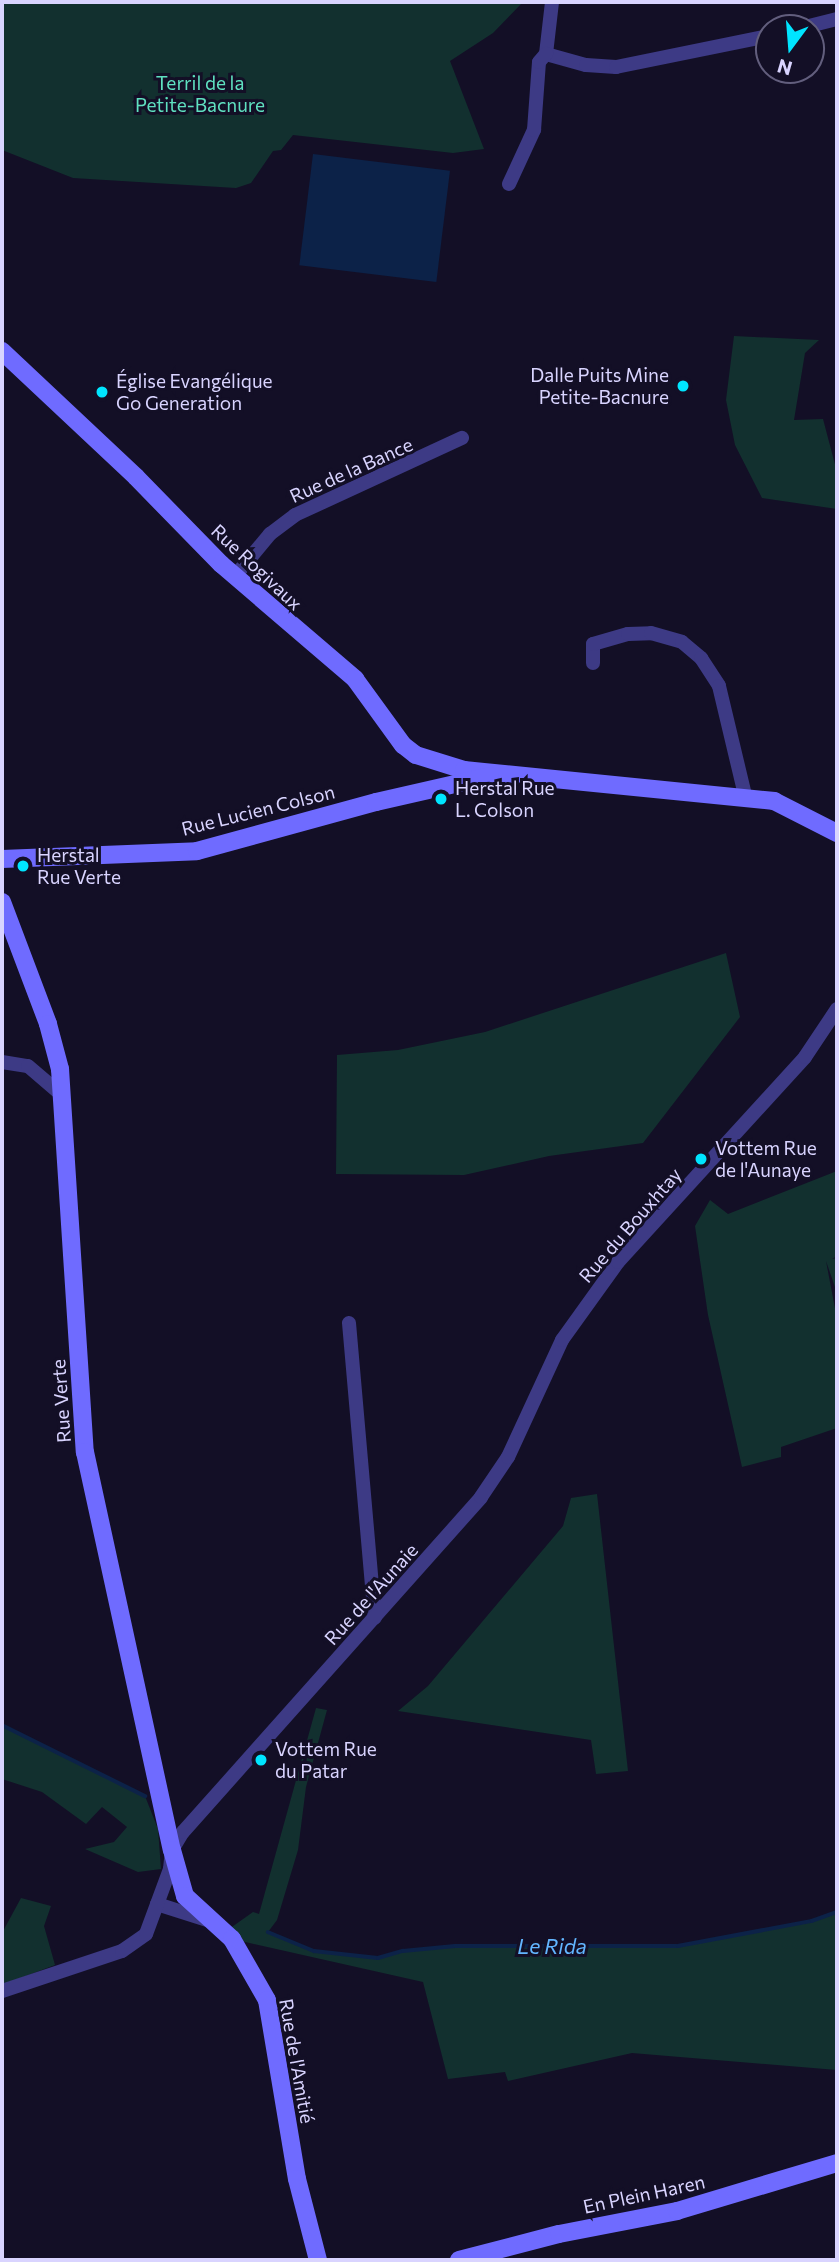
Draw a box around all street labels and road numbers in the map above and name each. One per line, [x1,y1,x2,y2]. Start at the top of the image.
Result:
street label: Rue de la Bance [286,433,416,507]
street label: Rue Rogivaux [207,519,307,615]
street label: Rue Lucien Colson [179,780,337,840]
street label: Rue du Bouxhtay [574,1163,686,1287]
street label: Rue Verte [47,1358,75,1444]
street label: Rue de l'Aunaie [320,1539,422,1649]
street label: Rue de l'Amitié [275,1997,319,2125]
street label: En Plein Haren [581,2170,707,2218]

